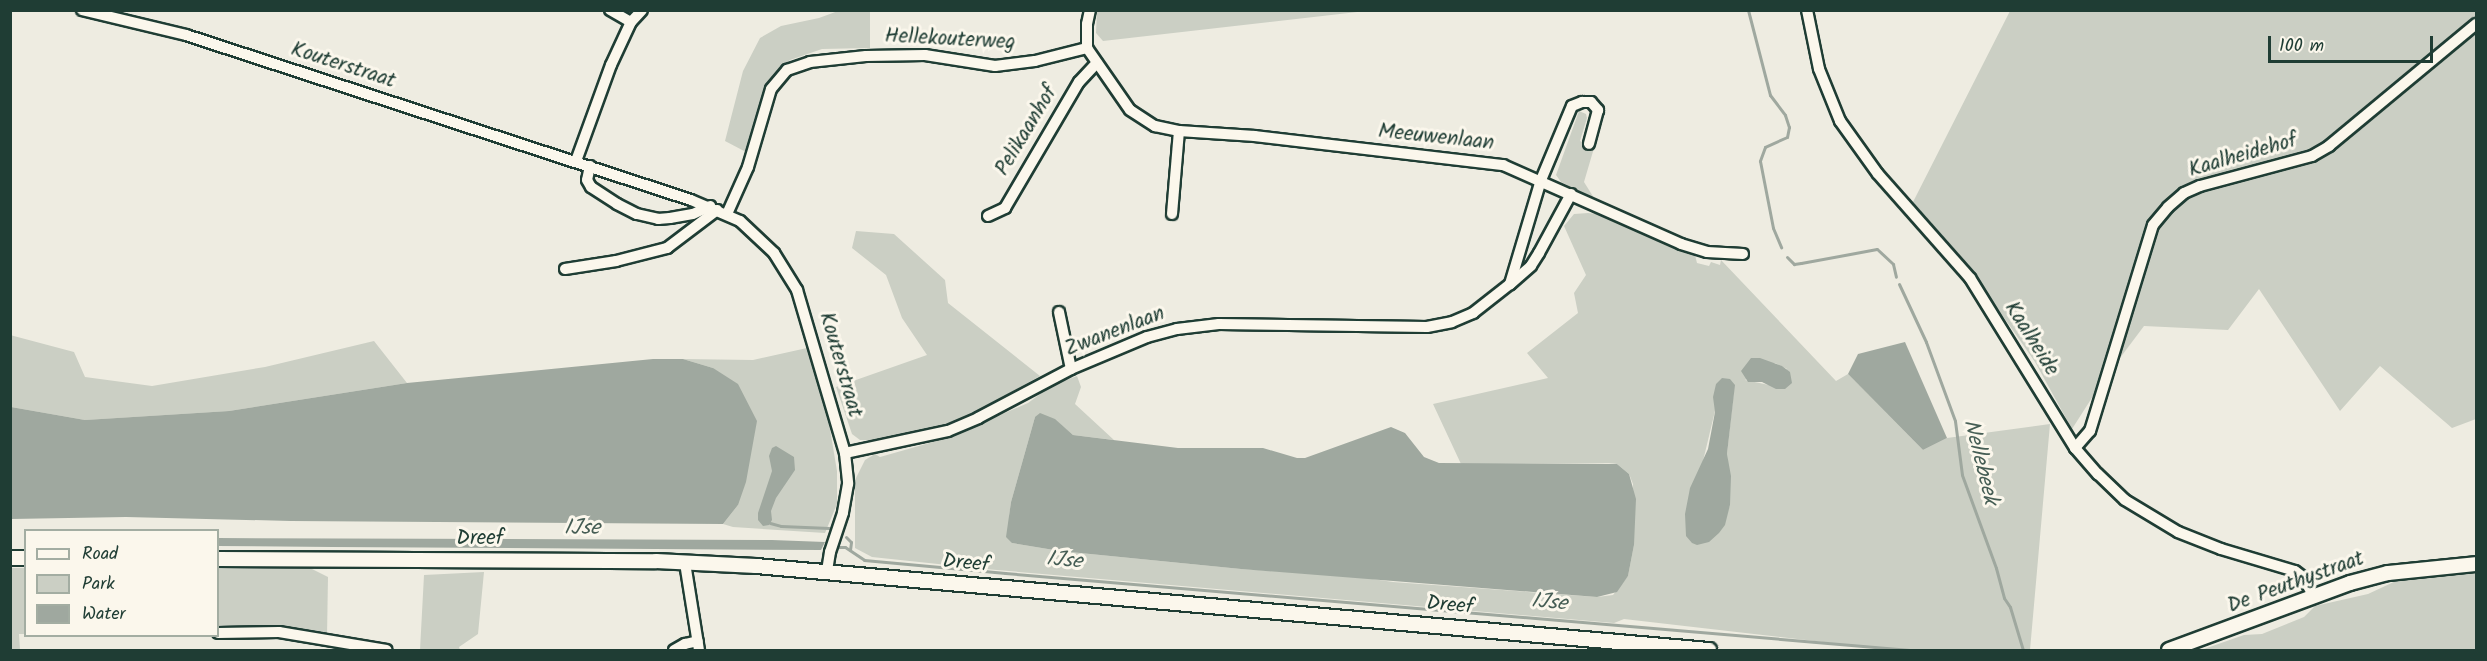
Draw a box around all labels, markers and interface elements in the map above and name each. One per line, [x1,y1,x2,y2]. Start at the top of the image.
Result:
street label: Hellekouterweg [884,24,1016,56]
scale bar [2271,24,2436,62]
text: 100 m [2279,32,2324,61]
street label: Kouterstraat [288,37,398,95]
street label: Pelikaanhof [990,81,1064,181]
street label: Meeuwenlaan [1377,119,1495,157]
street label: Kaalheidehof [2186,129,2300,183]
street label: Kaalheide [1998,297,2064,381]
street label: Zwanenlaan [1062,301,1168,363]
street label: Kouterstraat [813,309,867,421]
water label: Nellebeek [1957,417,2003,507]
water label: IJse [564,516,600,542]
street label: Dreef [456,526,504,552]
legend [24,529,219,637]
text: Road [82,540,118,569]
water label: IJse [1045,546,1083,576]
street label: De Peuthystraat [2224,547,2368,619]
street label: Dreef [941,549,991,579]
text: Park [82,570,115,599]
water label: IJse [1530,588,1568,618]
street label: Dreef [1425,591,1475,621]
text: Water [82,600,126,629]

